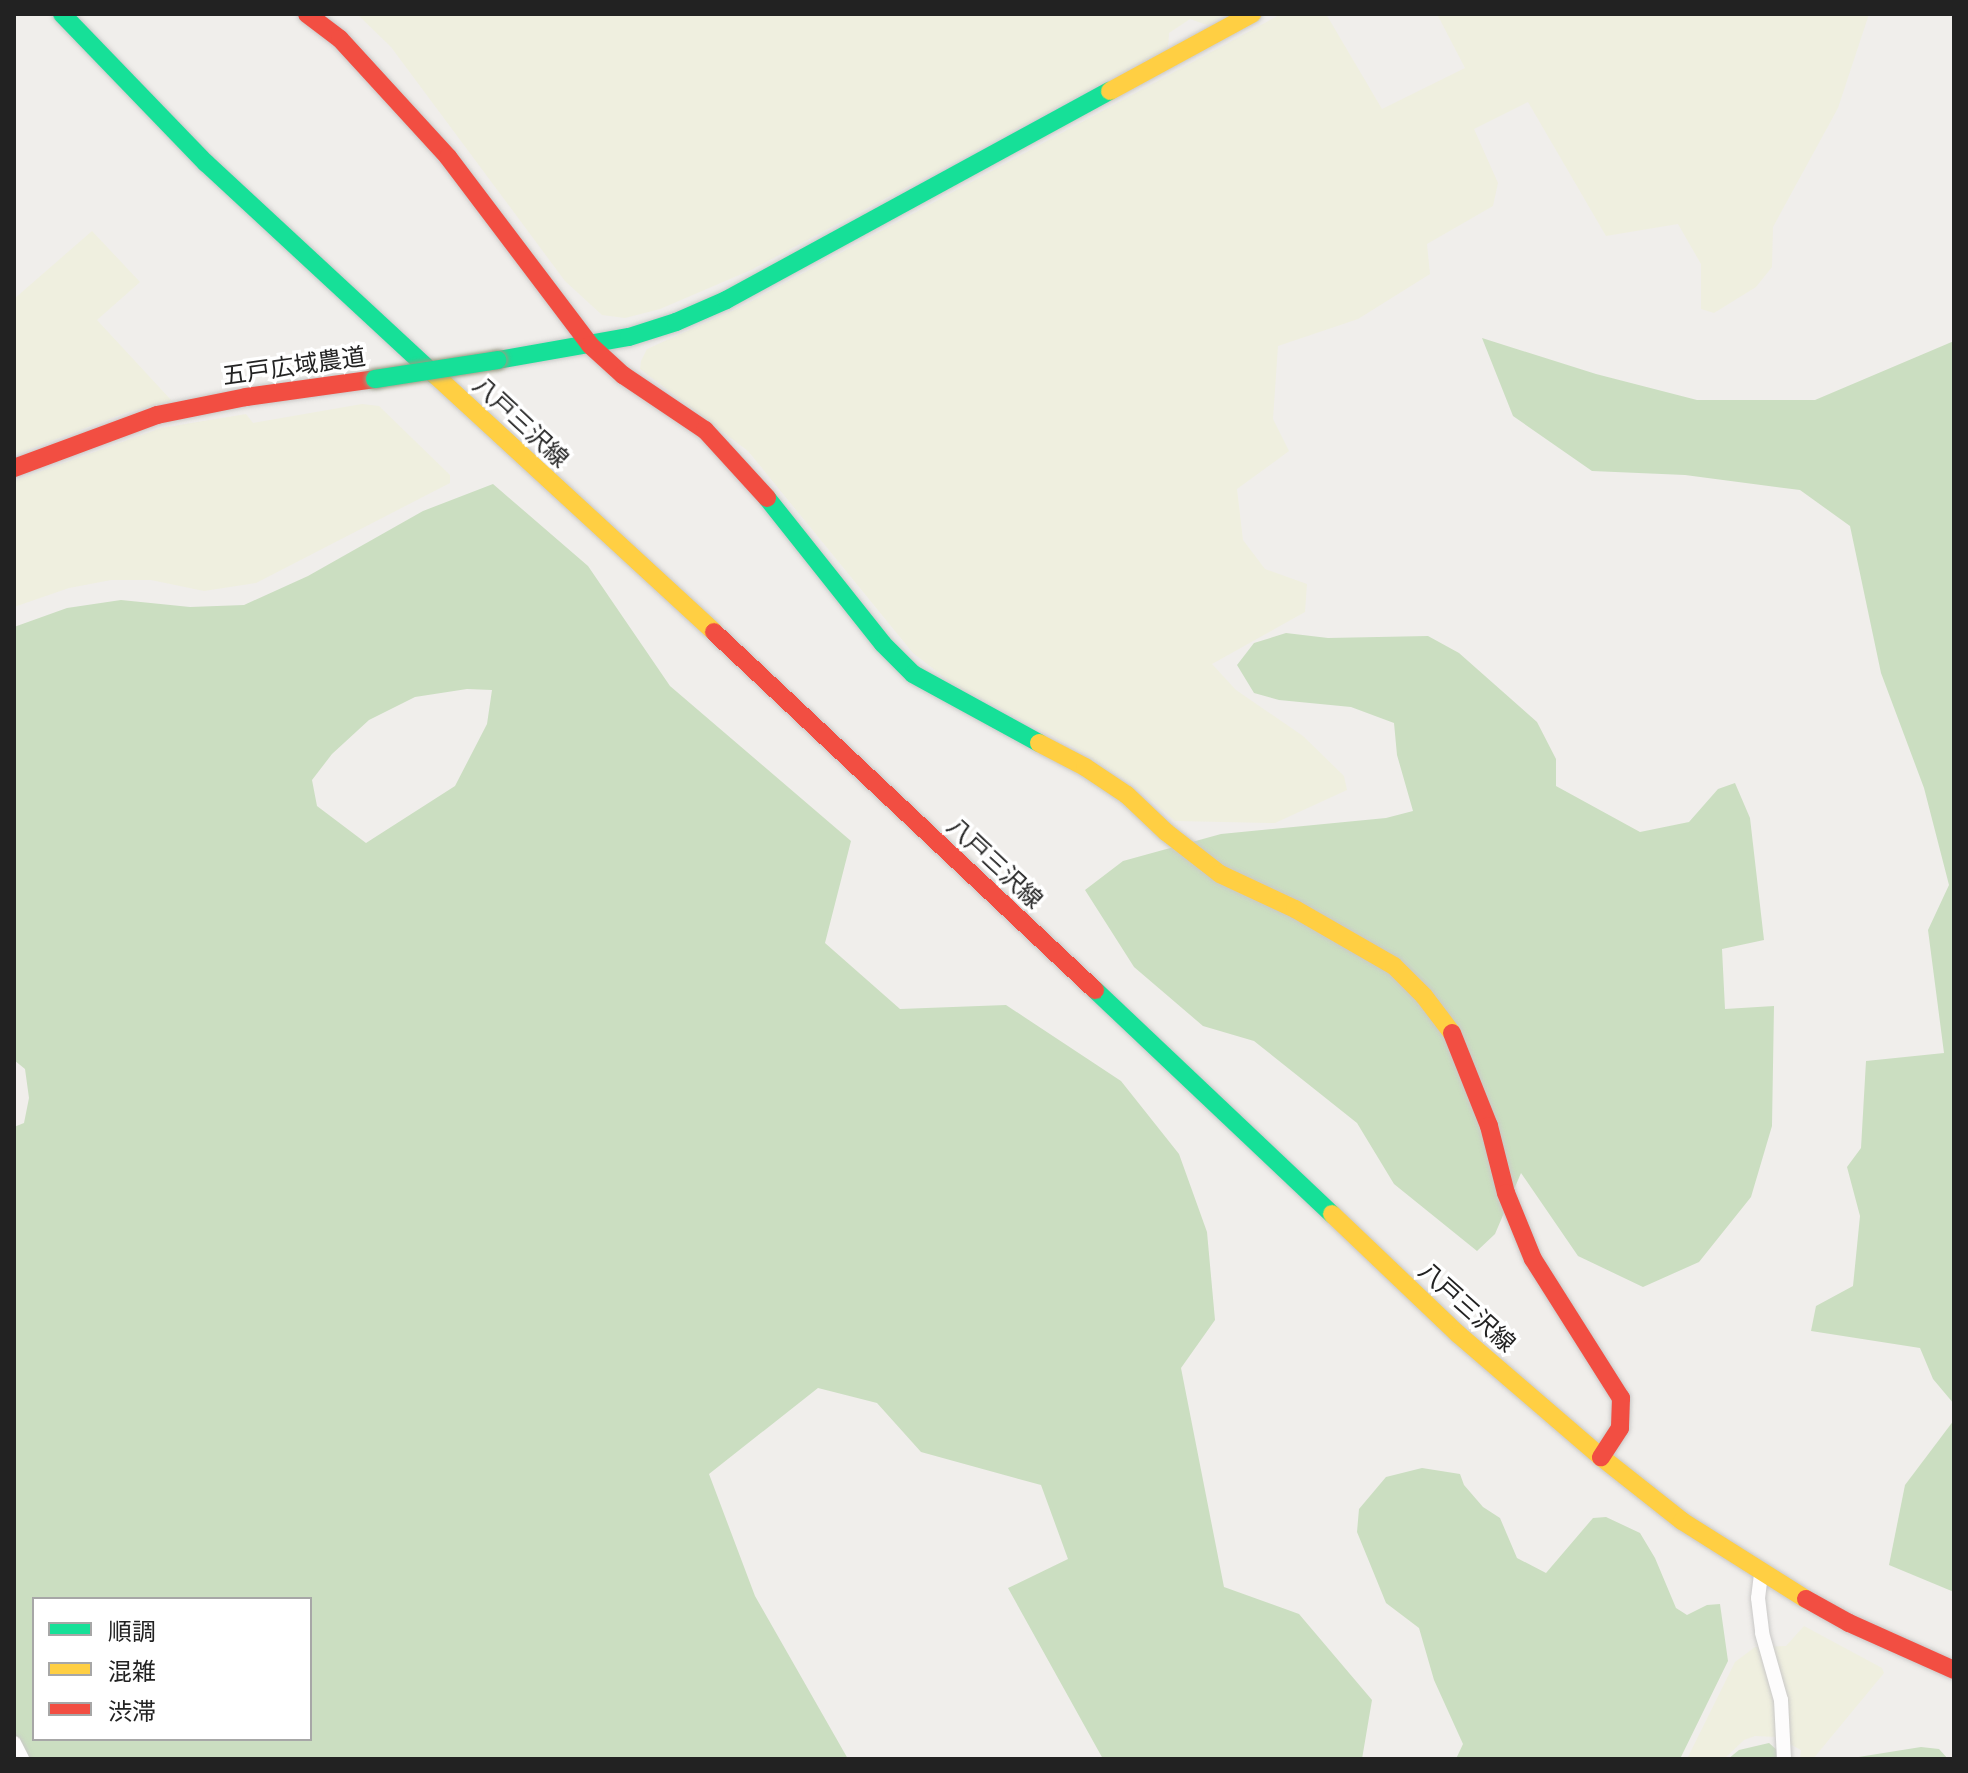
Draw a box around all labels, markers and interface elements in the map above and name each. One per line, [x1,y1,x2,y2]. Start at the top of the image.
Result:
street label: 五戸広域農道 [221,342,367,390]
street label: 八戸三沢線 [467,371,575,473]
street label: 八戸三沢線 [941,812,1049,914]
street label: 八戸三沢線 [1413,1256,1521,1358]
legend [32,1597,312,1741]
text: 順調 [108,1618,156,1645]
text: 混雑 [108,1658,156,1685]
text: 渋滞 [108,1698,156,1725]

